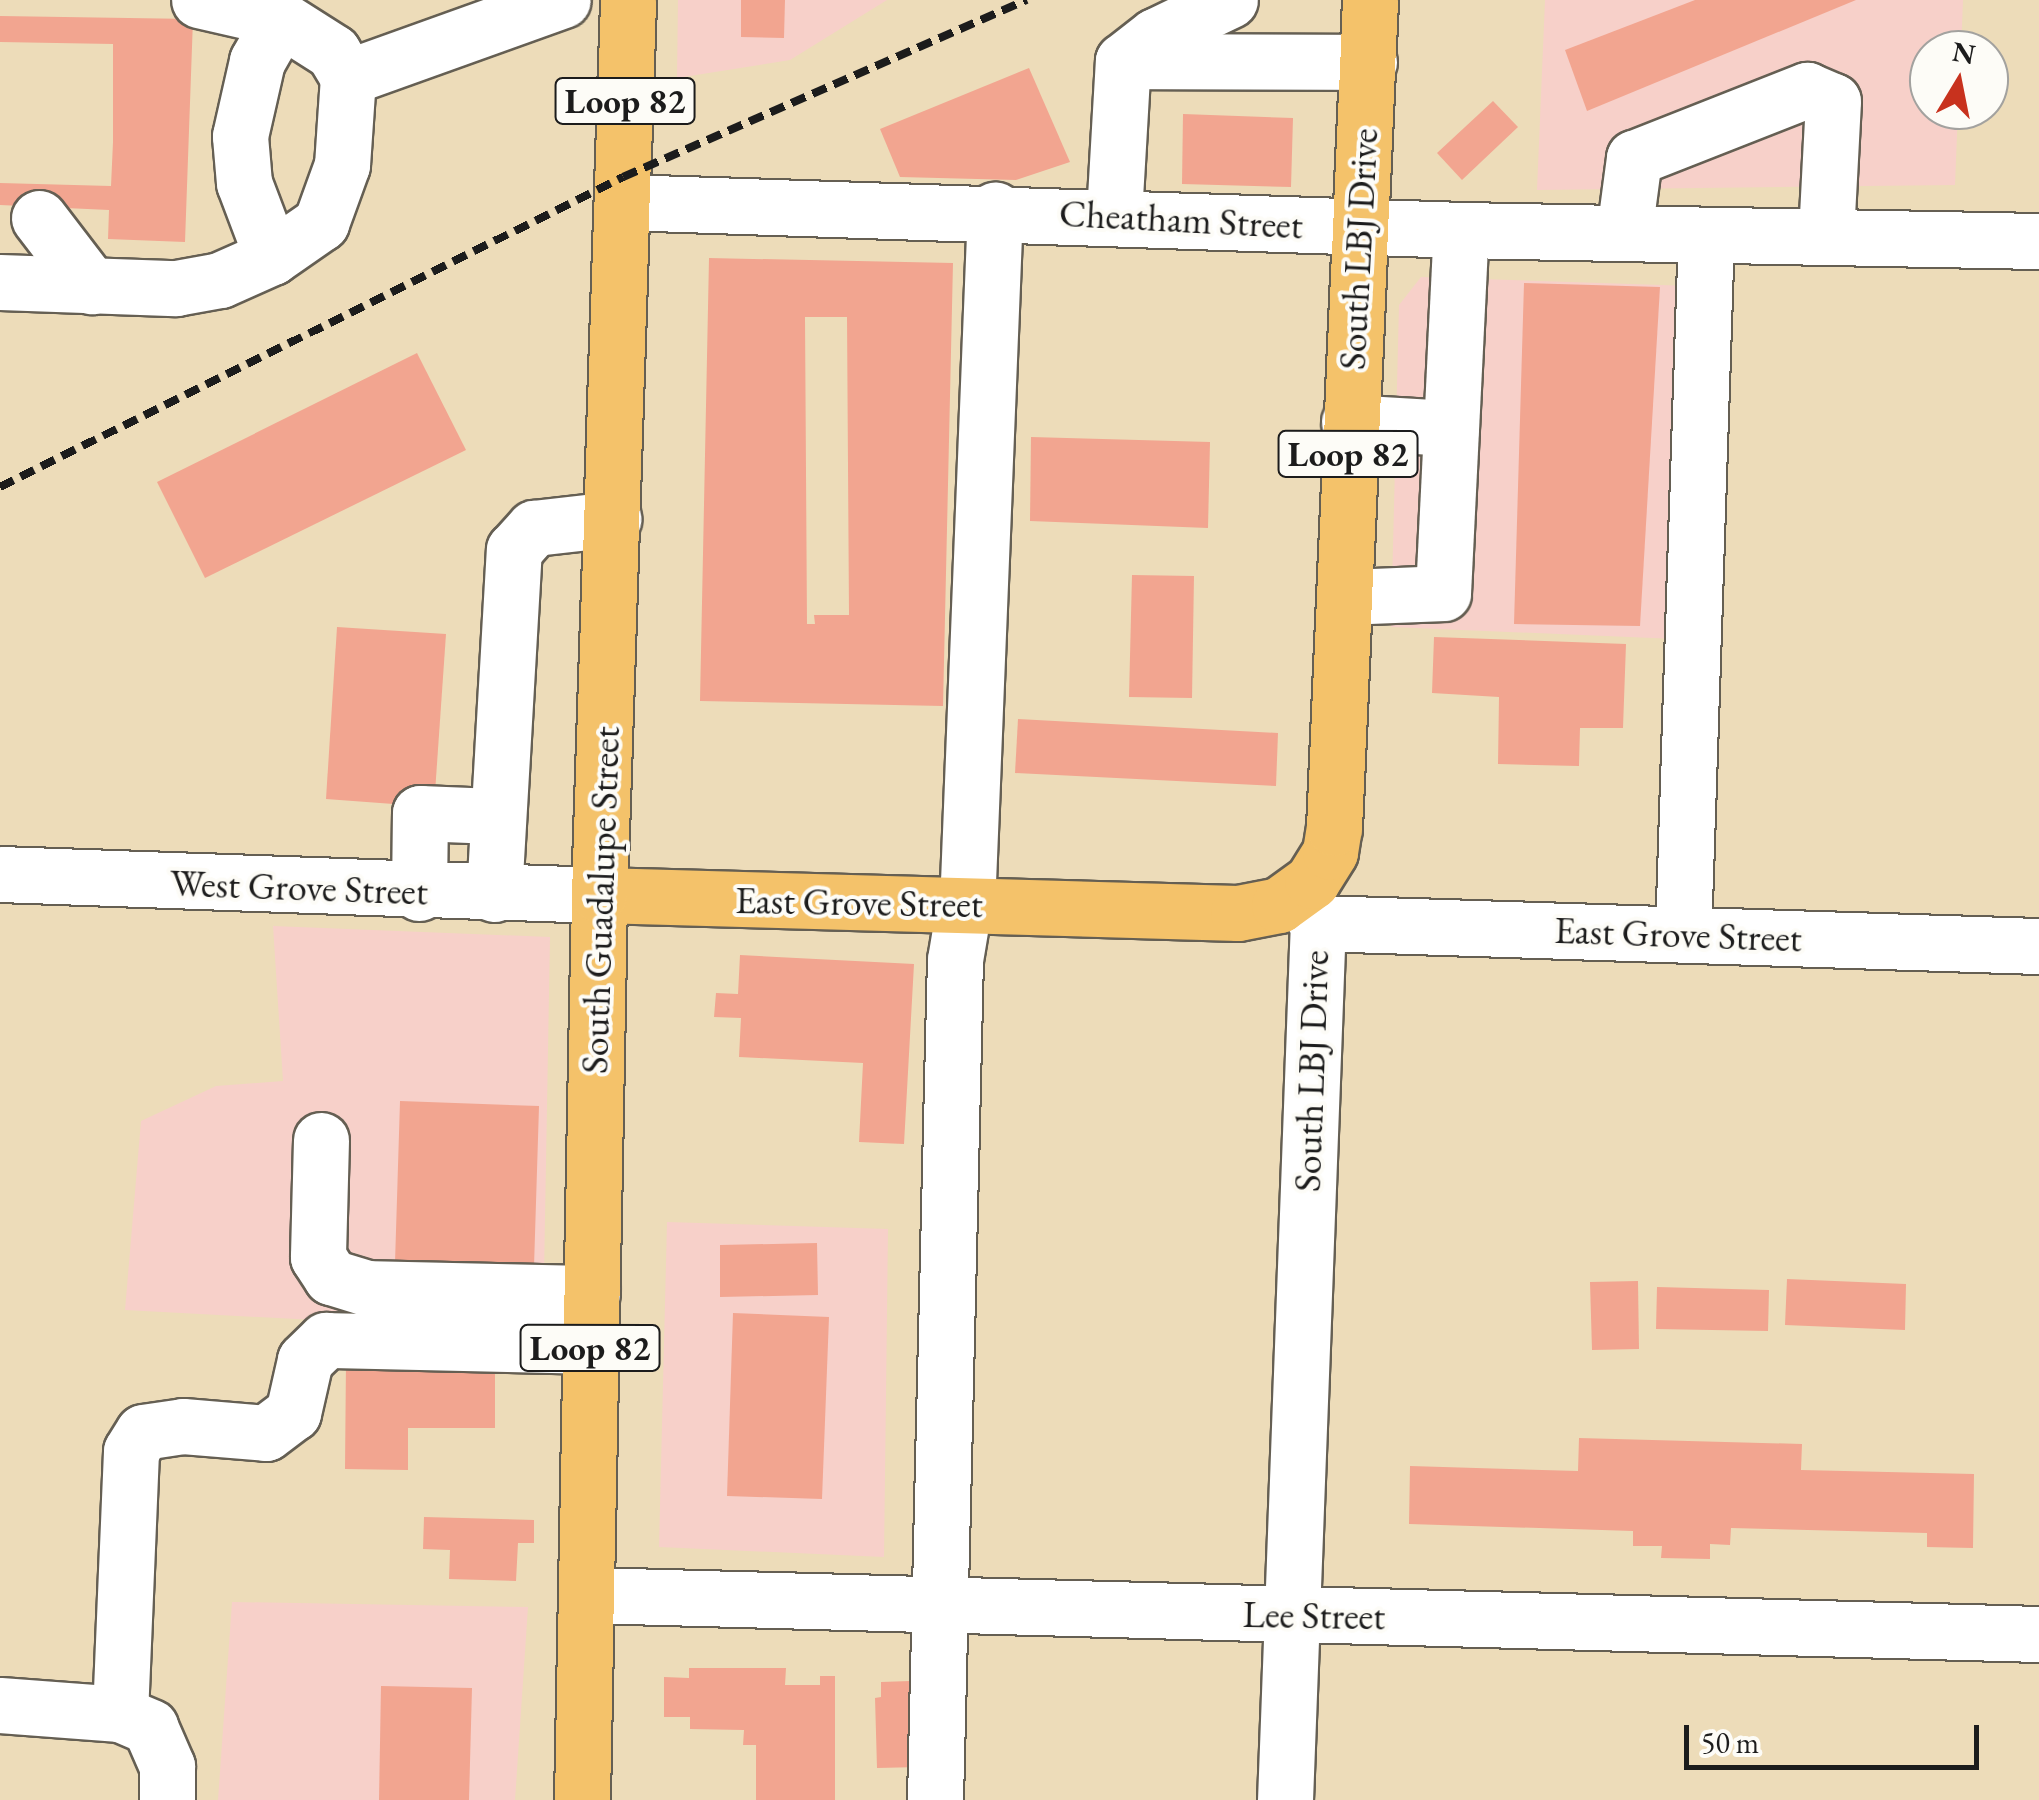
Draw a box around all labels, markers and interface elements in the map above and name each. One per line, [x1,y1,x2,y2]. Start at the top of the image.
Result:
north arrow [1909,30,2009,130]
text: N [1950,33,1978,72]
road number: Loop 82 [552,71,698,131]
street label: South LBJ Drive [1329,127,1387,371]
street label: Cheatham Street [1058,190,1304,248]
road number: Loop 82 [1276,424,1420,484]
street label: South Guadalupe Street [571,725,629,1075]
street label: West Grove Street [169,860,429,914]
street label: East Grove Street [735,877,983,927]
street label: East Grove Street [1553,907,1803,961]
street label: South LBJ Drive [1284,949,1338,1193]
road number: Loop 82 [518,1318,662,1378]
street label: Lee Street [1242,1591,1386,1639]
scale bar [1689,1705,1984,1767]
text: 50 m [1701,1723,1759,1762]

